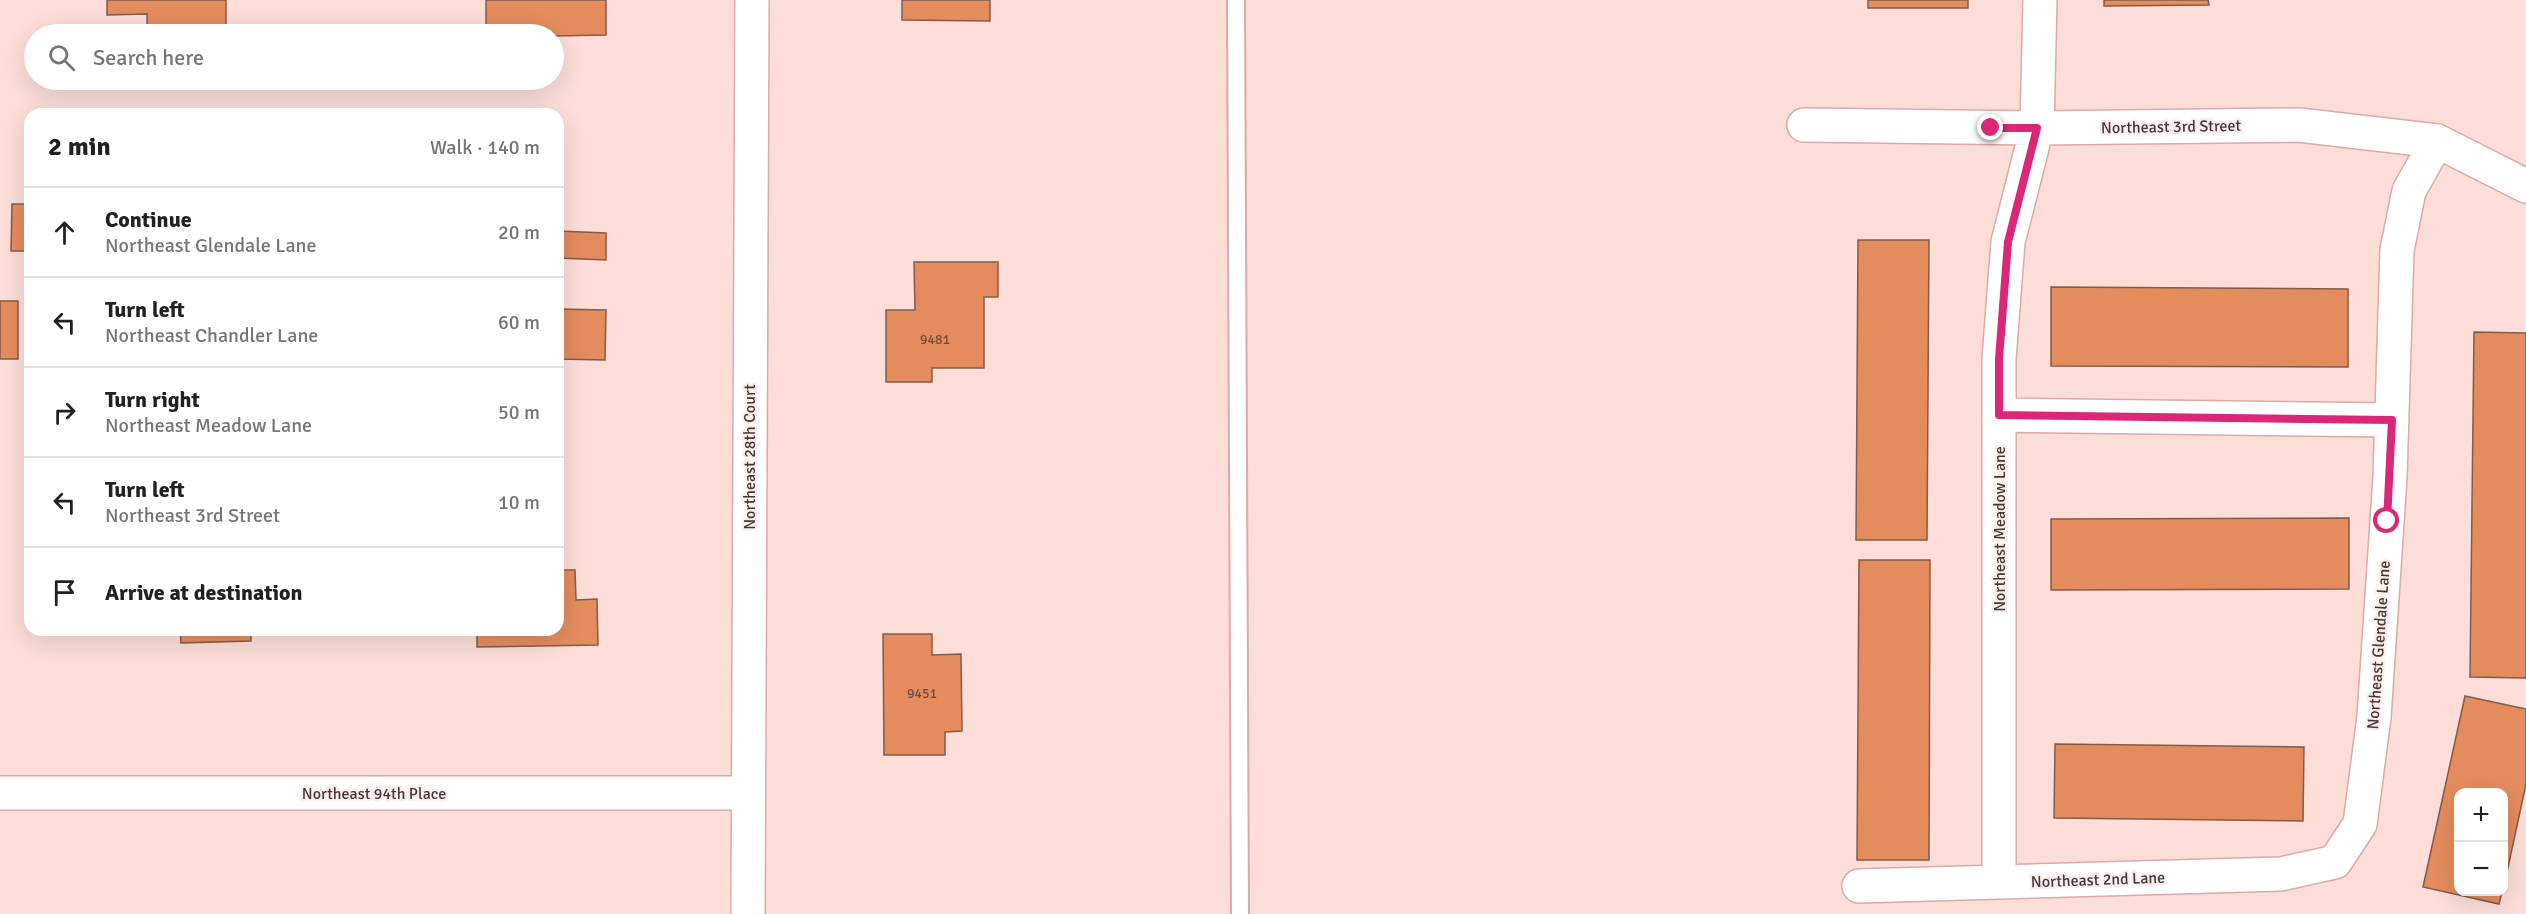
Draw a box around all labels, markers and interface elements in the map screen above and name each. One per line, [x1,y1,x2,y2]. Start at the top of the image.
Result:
search box [24,24,564,90]
icon: search [45,41,78,74]
text: Search here [93,44,204,71]
route end [1977,114,2003,140]
street label: Northeast 3rd Street [2101,116,2242,138]
text: 2 min [48,131,111,163]
text: Walk · 140 m [430,135,540,160]
text: Continue [105,206,192,233]
icon: ahead [48,216,81,249]
text: 20 m [498,220,540,245]
text: Northeast Glendale Lane [105,233,317,258]
text: Turn left [105,296,185,323]
icon: left [48,306,81,339]
text: 60 m [498,310,540,335]
text: Northeast Chandler Lane [105,323,318,348]
house number: 9481 [920,331,950,348]
street label: Northeast 28th Court [740,384,760,530]
text: Turn right [105,386,200,413]
icon: right [48,396,81,429]
text: 50 m [498,400,540,425]
text: Northeast Meadow Lane [105,413,312,438]
street label: Northeast Meadow Lane [1990,446,2010,612]
text: Turn left [105,476,185,503]
icon: left [48,486,81,519]
text: 10 m [498,490,540,515]
text: Northeast 3rd Street [105,503,280,528]
route start [2373,507,2399,533]
street label: Northeast Glendale Lane [2363,560,2395,730]
icon: arrive [48,576,81,609]
text: Arrive at destination [105,579,302,606]
house number: 9451 [907,685,937,702]
street label: Northeast 94th Place [302,784,446,804]
map controls [2454,788,2508,896]
button: + [2454,788,2508,842]
button: − [2454,842,2508,896]
street label: Northeast 2nd Lane [2031,868,2166,892]

